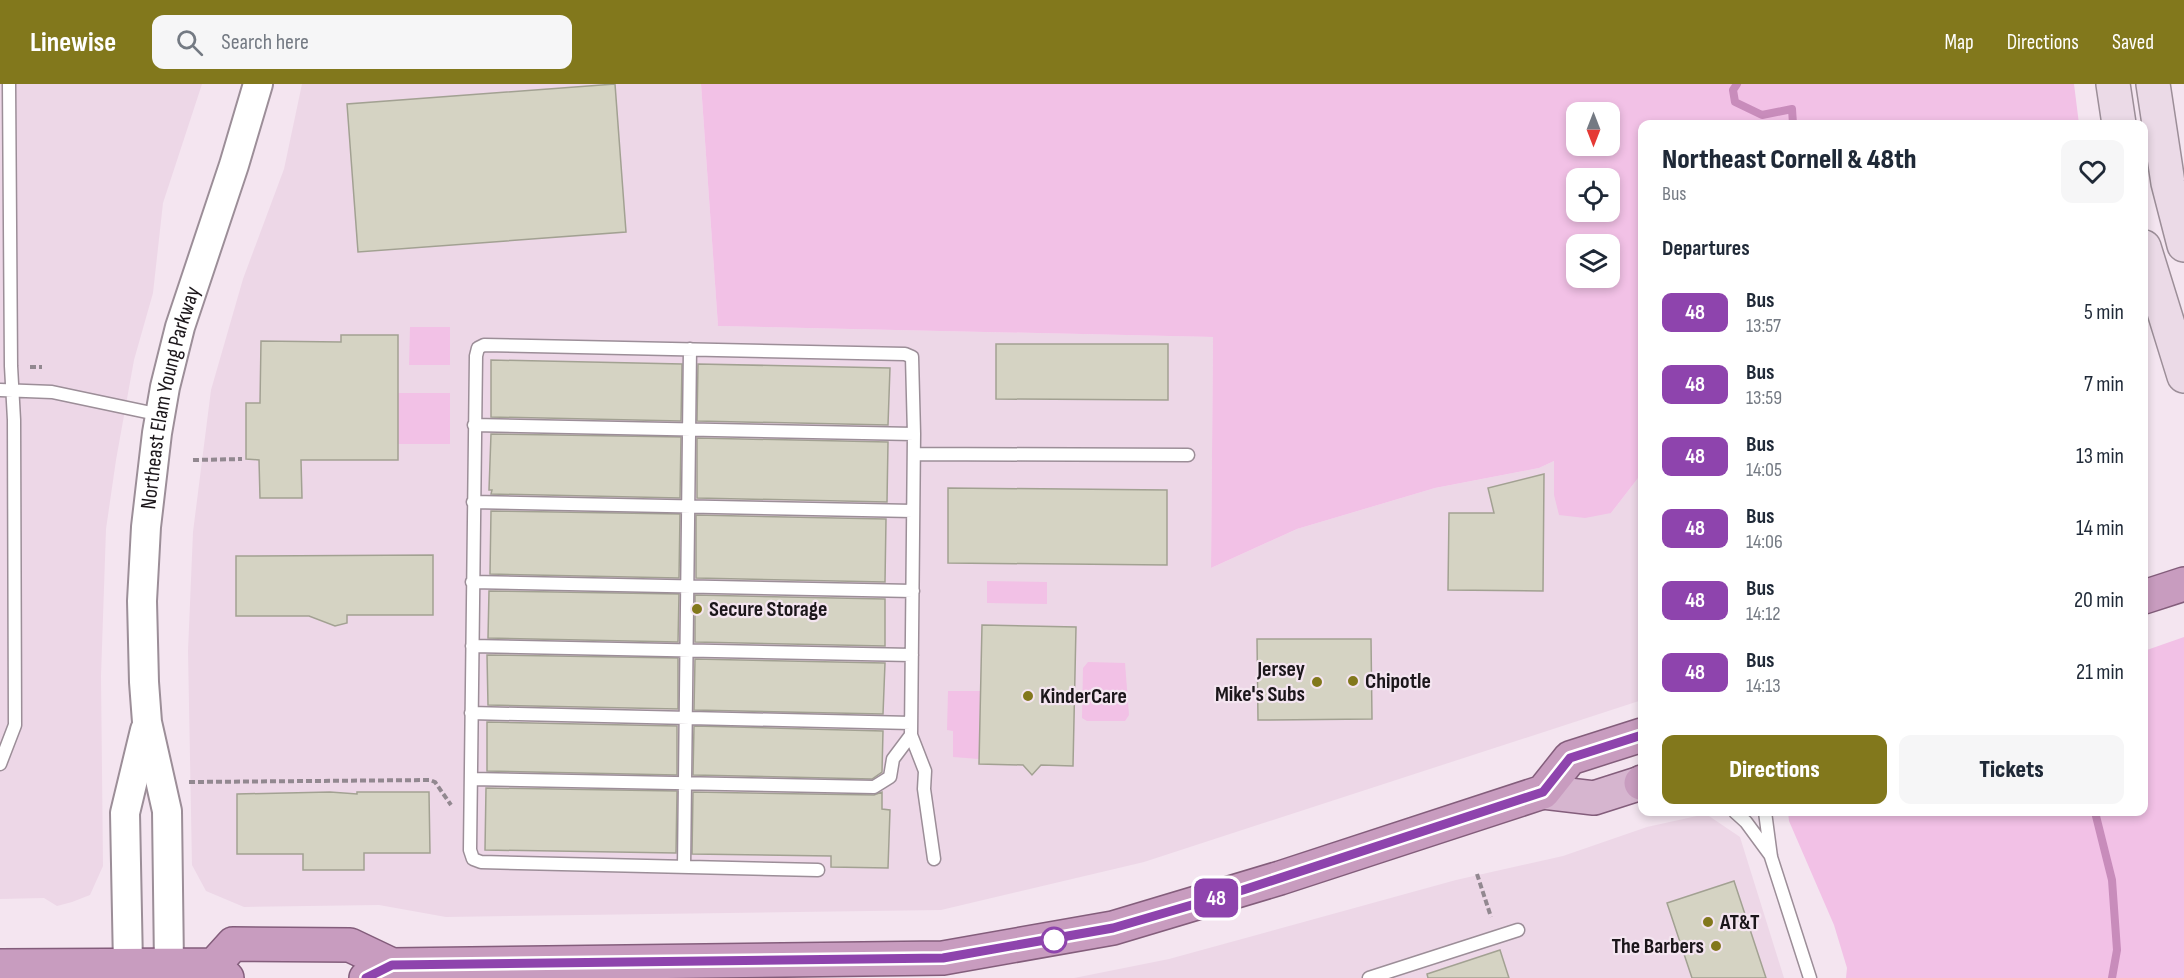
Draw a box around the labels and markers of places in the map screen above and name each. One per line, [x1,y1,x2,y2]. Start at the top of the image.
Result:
place label: Secure Storage [709,596,827,623]
marker: Secure Storage [690,602,704,616]
place label: Jersey Mike's Subs [1215,656,1305,708]
place label: Chipotle [1365,668,1431,695]
marker: Chipotle [1346,674,1360,688]
marker: Jersey Mike's Subs [1310,675,1324,689]
place label: KinderCare [1040,683,1127,710]
marker: KinderCare [1021,689,1035,703]
place label: AT&T [1719,909,1760,936]
marker: AT&T [1701,915,1715,929]
unlabelled marker [1041,927,1067,953]
place label: The Barbers [1612,933,1704,960]
marker: The Barbers [1709,939,1723,953]

